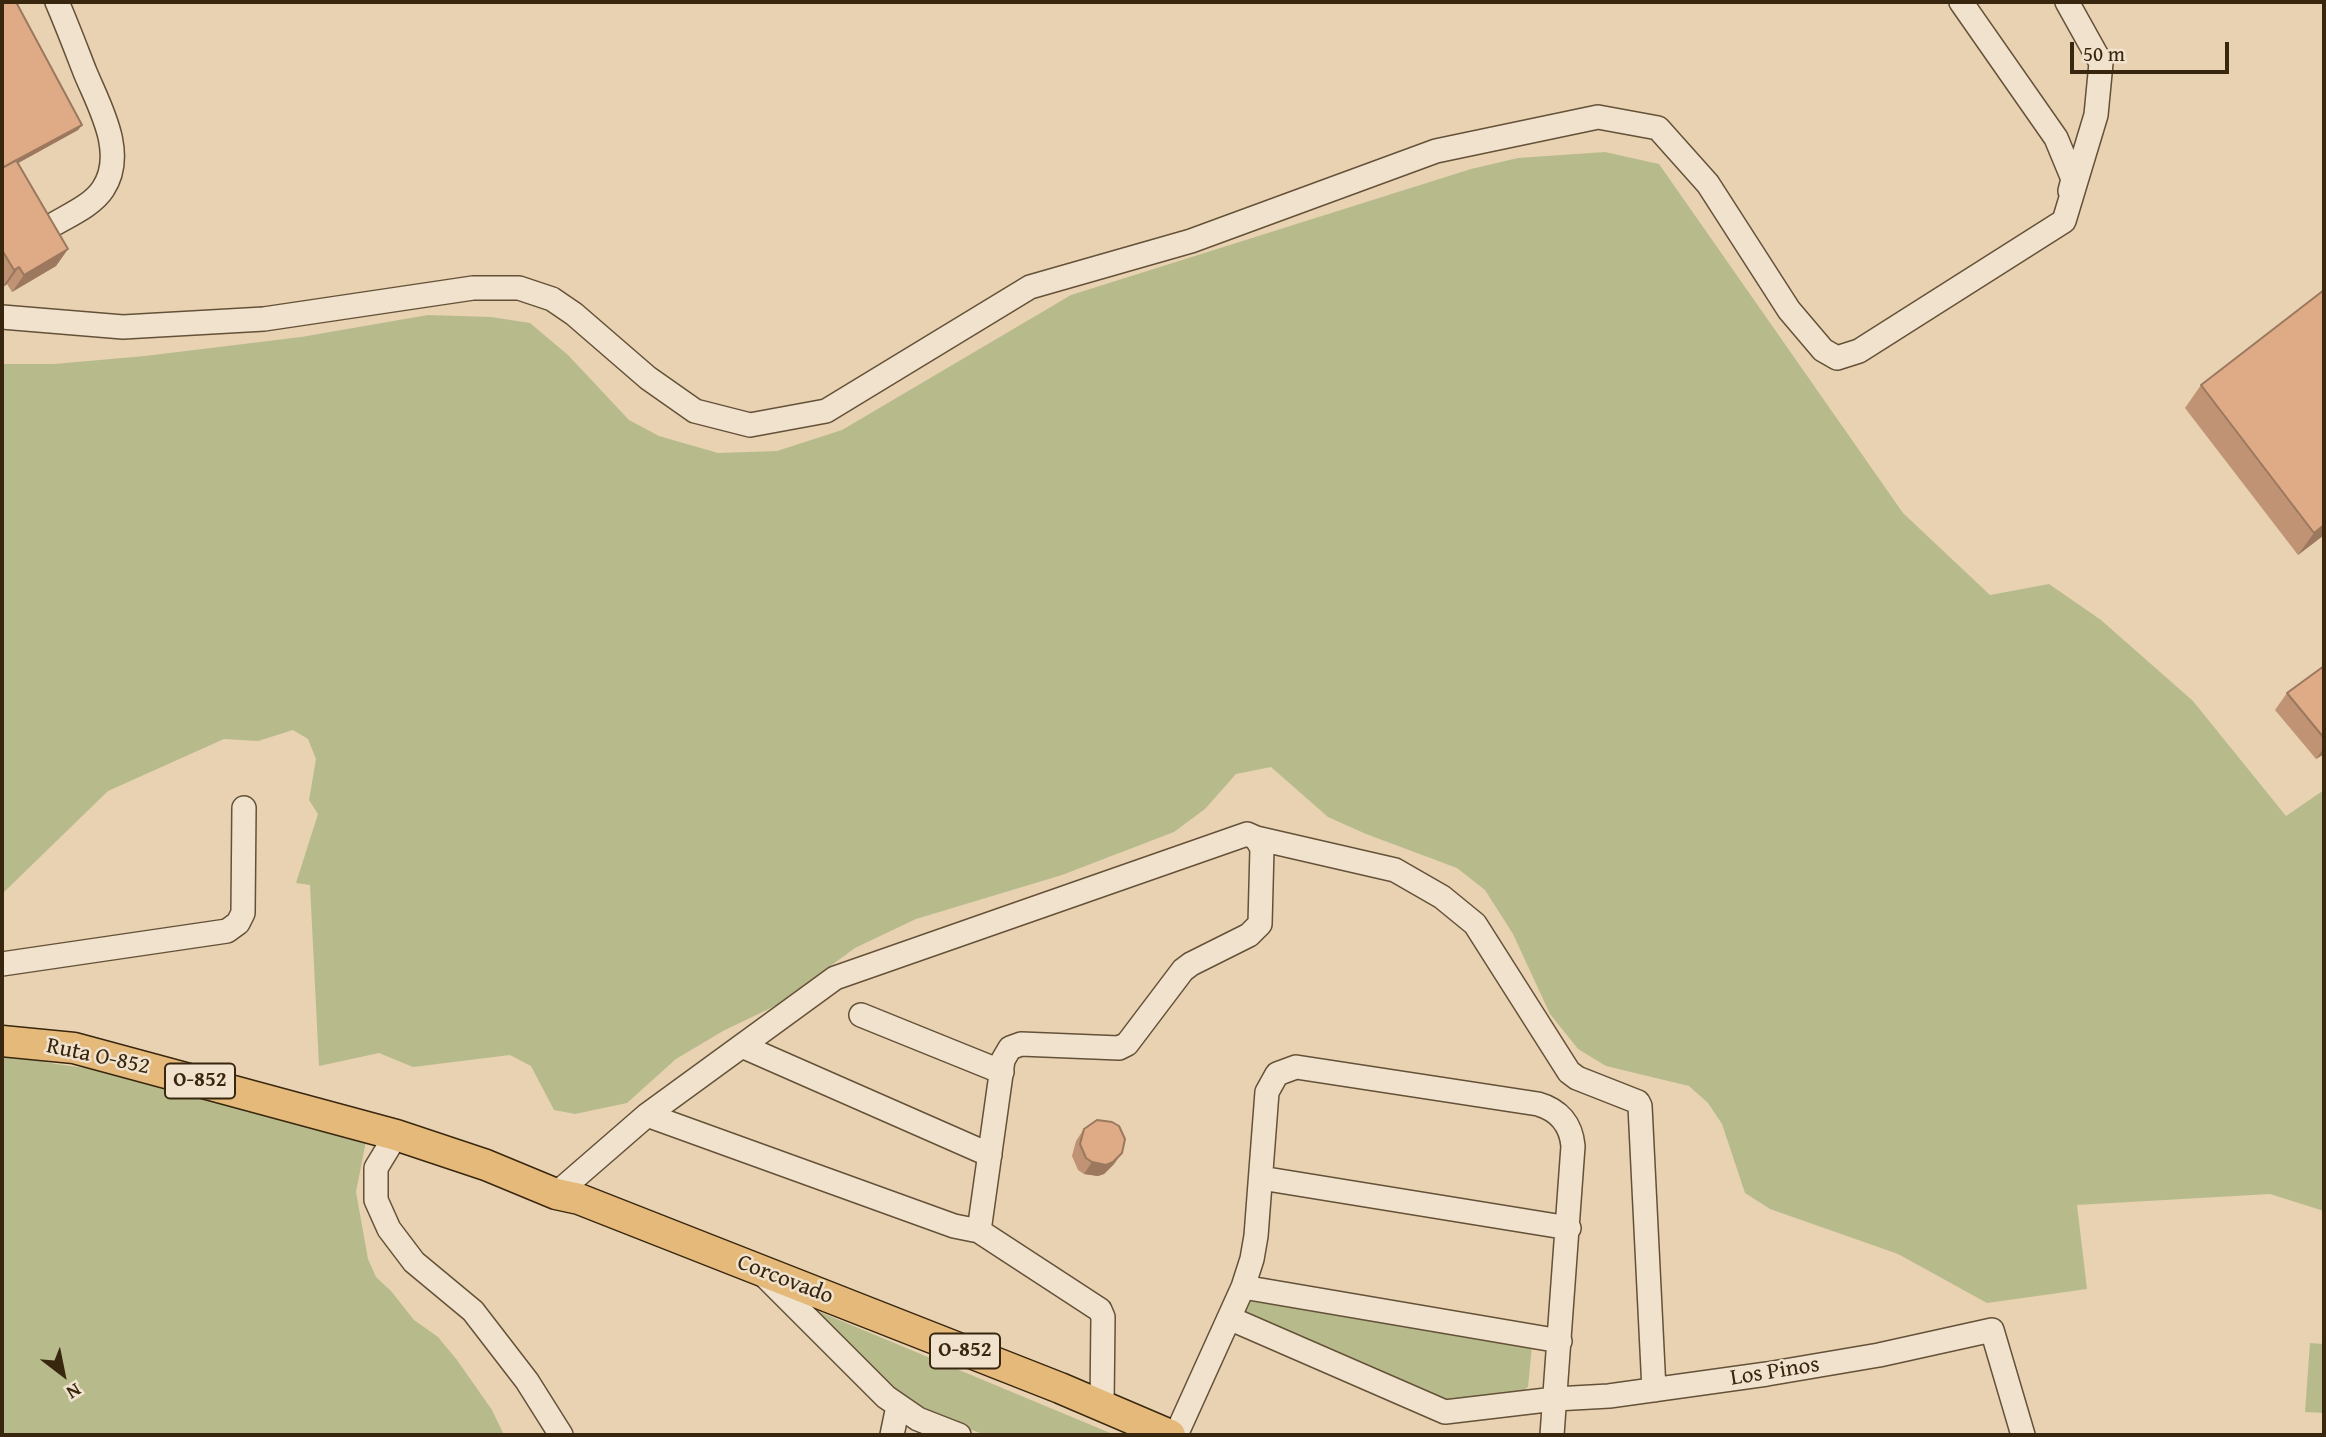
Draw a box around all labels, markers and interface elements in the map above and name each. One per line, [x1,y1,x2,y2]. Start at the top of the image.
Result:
scale bar [2074,28,2233,72]
text: 50 m [2083,38,2125,69]
street label: Ruta O-852 [44,1033,152,1081]
road number: O-852 [165,1064,235,1098]
street label: Corcovado [733,1249,837,1311]
road number: O-852 [930,1334,1000,1368]
north arrow [28,1339,98,1409]
street label: Los Pinos [1729,1351,1821,1393]
text: N [61,1377,87,1407]

